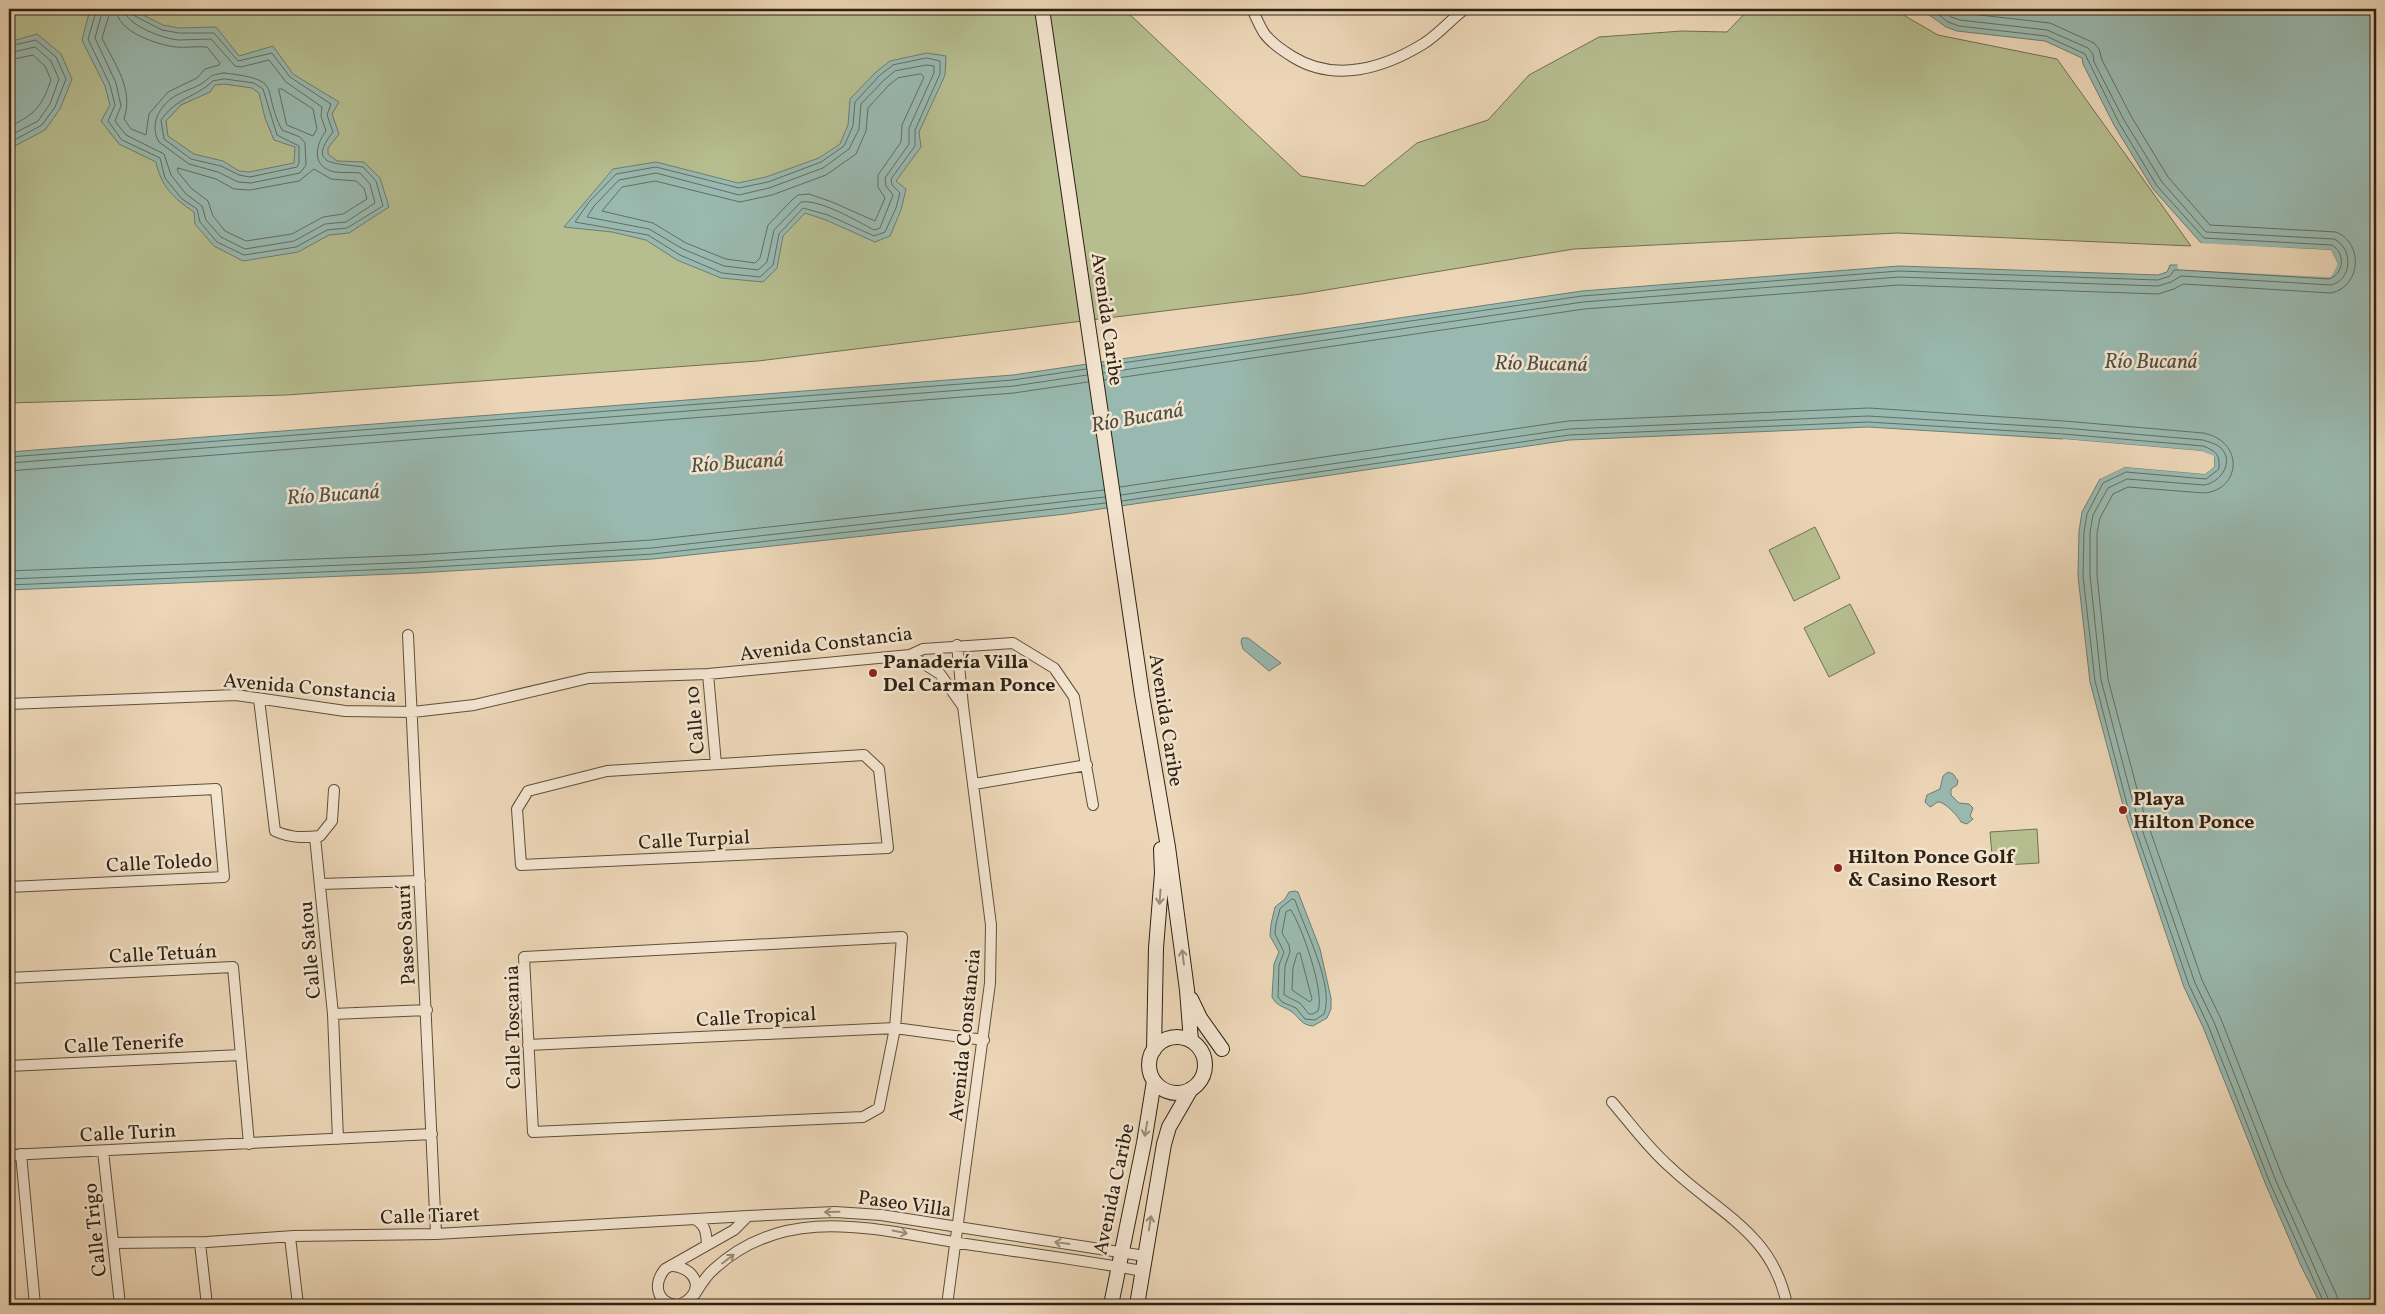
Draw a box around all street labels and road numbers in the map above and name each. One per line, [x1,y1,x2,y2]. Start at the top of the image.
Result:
street label: Avenida Caribe [1083,251,1129,387]
street label: Avenida Constancia [738,620,914,669]
street label: Avenida Caribe [1141,652,1189,789]
street label: Avenida Constancia [222,667,398,711]
street label: Calle 10 [679,685,713,755]
street label: Calle Turpial [638,824,751,858]
street label: Calle Toledo [105,847,213,881]
street label: Paseo Saurí [390,884,424,986]
street label: Calle Satou [293,900,329,1000]
street label: Calle Tetuán [109,938,218,972]
street label: Avenida Constancia [943,947,989,1123]
street label: Calle Toscania [499,965,529,1089]
street label: Calle Tropical [695,1001,817,1035]
street label: Calle Tenerife [64,1028,185,1062]
street label: Calle Turin [79,1117,177,1150]
street label: Avenida Caribe [1087,1121,1143,1258]
street label: Calle Trigo [77,1182,115,1278]
street label: Paseo Villa [856,1185,953,1225]
street label: Calle Tiaret [380,1201,480,1233]

